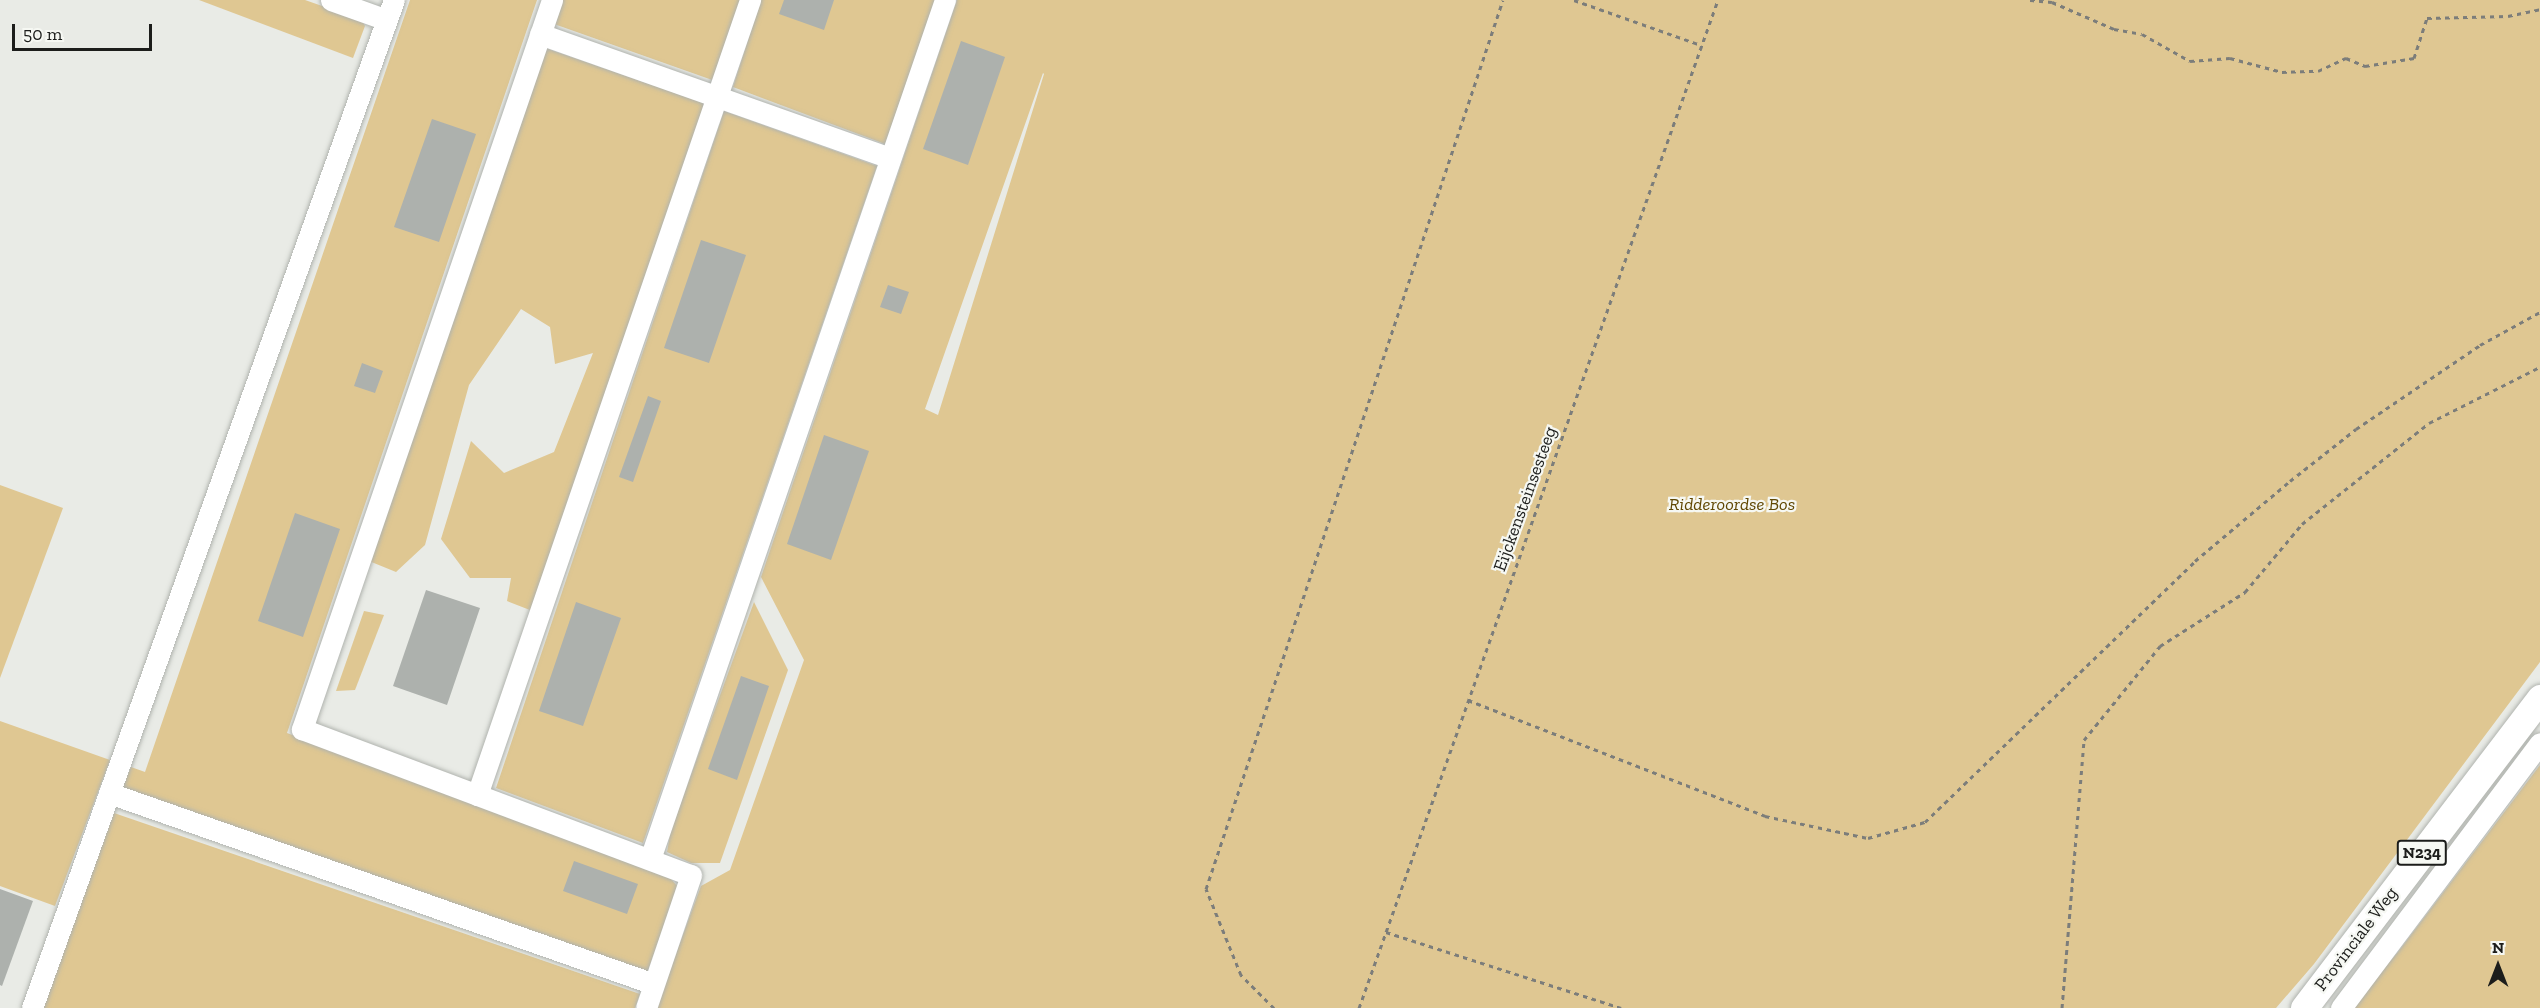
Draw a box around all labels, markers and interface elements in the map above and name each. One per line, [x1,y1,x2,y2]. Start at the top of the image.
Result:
scale bar [15,12,154,50]
text: 50 m [23,23,62,45]
street label: Eijckensteinsesteeg [1489,424,1561,574]
park label: Ridderoordse Bos [1669,493,1795,515]
road number: N234 [2396,840,2448,866]
street label: Provinciale Weg [2310,883,2402,995]
north arrow [2468,936,2528,996]
text: N [2492,938,2504,957]

